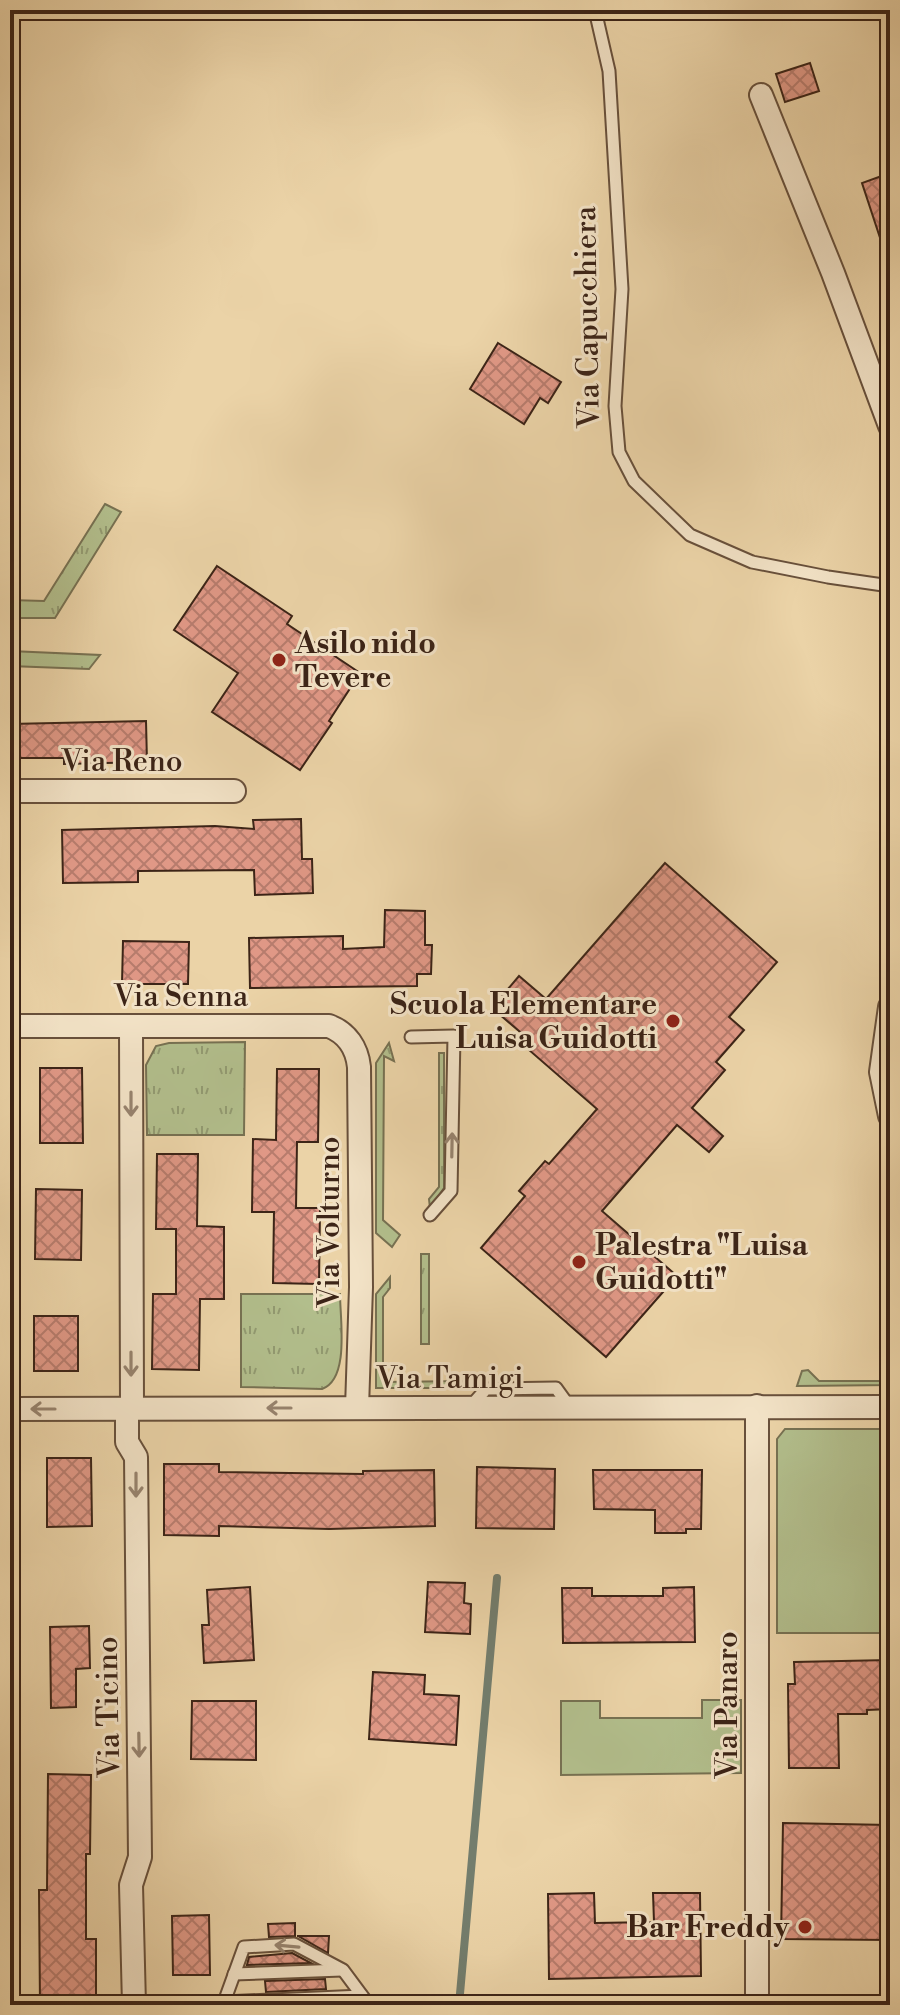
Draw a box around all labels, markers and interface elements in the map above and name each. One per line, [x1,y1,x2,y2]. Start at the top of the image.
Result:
street label: Via Capucchiera [567,205,609,429]
place label: Asilo nido Tevere [294,625,436,697]
marker: Asilo nido Tevere [270,651,288,669]
street label: Via Reno [60,743,183,781]
street label: Via Senna [113,978,249,1016]
place label: Scuola Elementare Luisa Guidotti [390,986,657,1058]
marker: Scuola Elementare Luisa Guidotti [664,1012,682,1030]
one-way arrow [123,1090,139,1117]
one-way arrow [444,1132,460,1159]
street label: Via Volturno [311,1136,349,1309]
place label: Palestra "Luisa Guidotti" [595,1227,809,1299]
marker: Palestra "Luisa Guidotti" [570,1253,588,1271]
one-way arrow [123,1350,139,1377]
street label: Via Tamigi [375,1360,524,1398]
one-way arrow [266,1400,293,1416]
one-way arrow [30,1401,57,1417]
one-way arrow [128,1471,144,1498]
street label: Via Panaro [709,1631,747,1780]
street label: Via Ticino [89,1636,129,1779]
one-way arrow [131,1731,146,1758]
place label: Bar Freddy [626,1909,790,1947]
marker: Bar Freddy [796,1918,814,1936]
one-way arrow [274,1938,300,1953]

